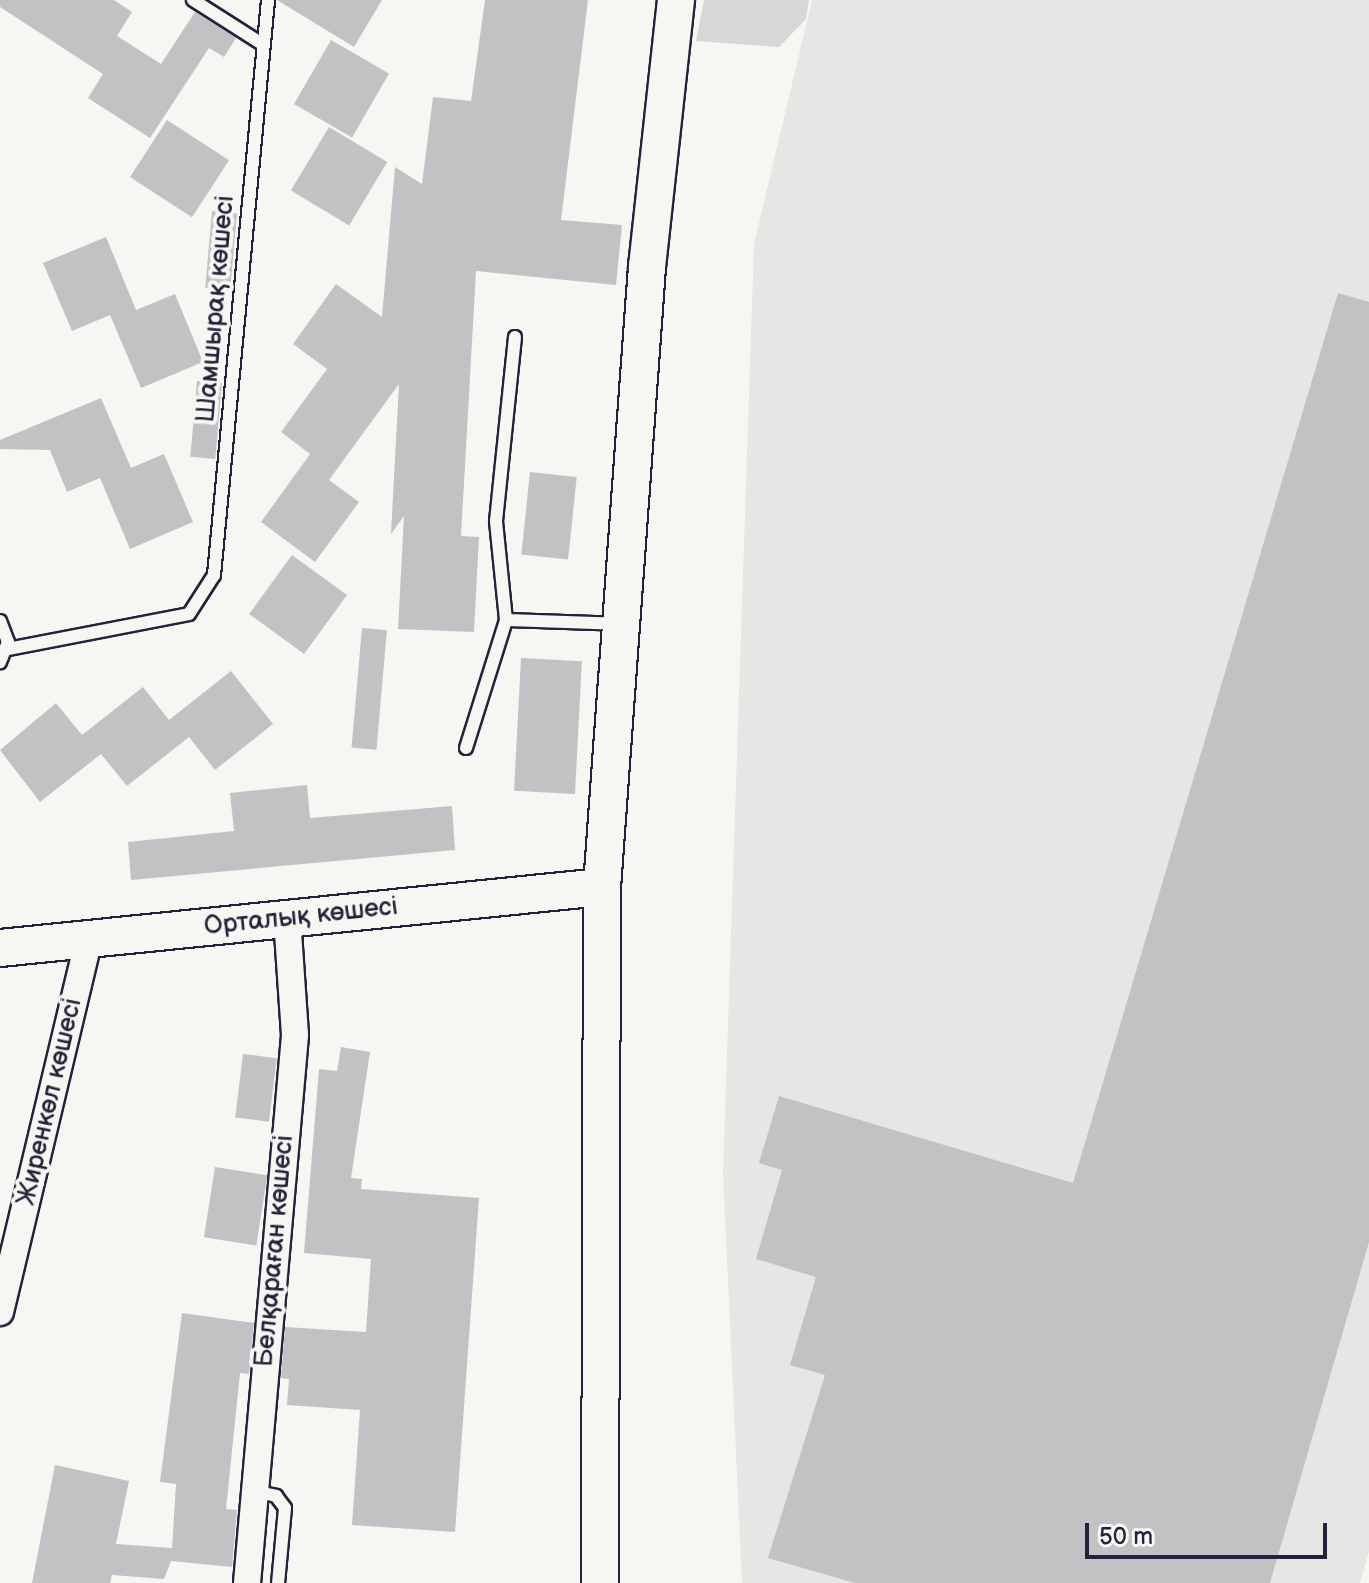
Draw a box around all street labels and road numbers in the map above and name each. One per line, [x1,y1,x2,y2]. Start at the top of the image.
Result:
street label: Шамшырақ көшесі [191,194,241,424]
street label: Орталық көшесі [203,891,399,943]
street label: Жиренкөл көшесі [11,995,89,1209]
street label: Белқараған көшесі [249,1134,301,1368]

